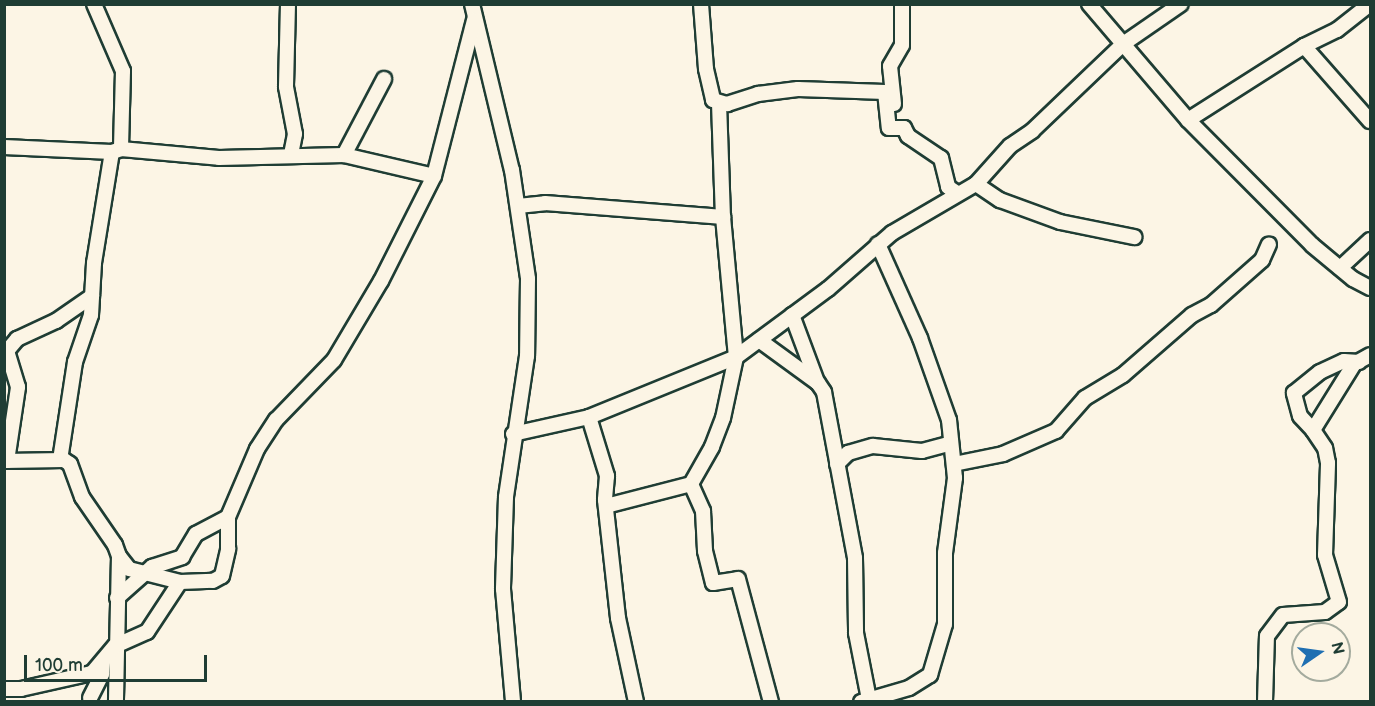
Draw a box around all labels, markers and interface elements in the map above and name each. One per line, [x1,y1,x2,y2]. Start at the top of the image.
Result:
north arrow [1291,622,1351,682]
text: N [1326,640,1348,656]
scale bar [27,643,210,681]
text: 100 m [35,655,83,676]

